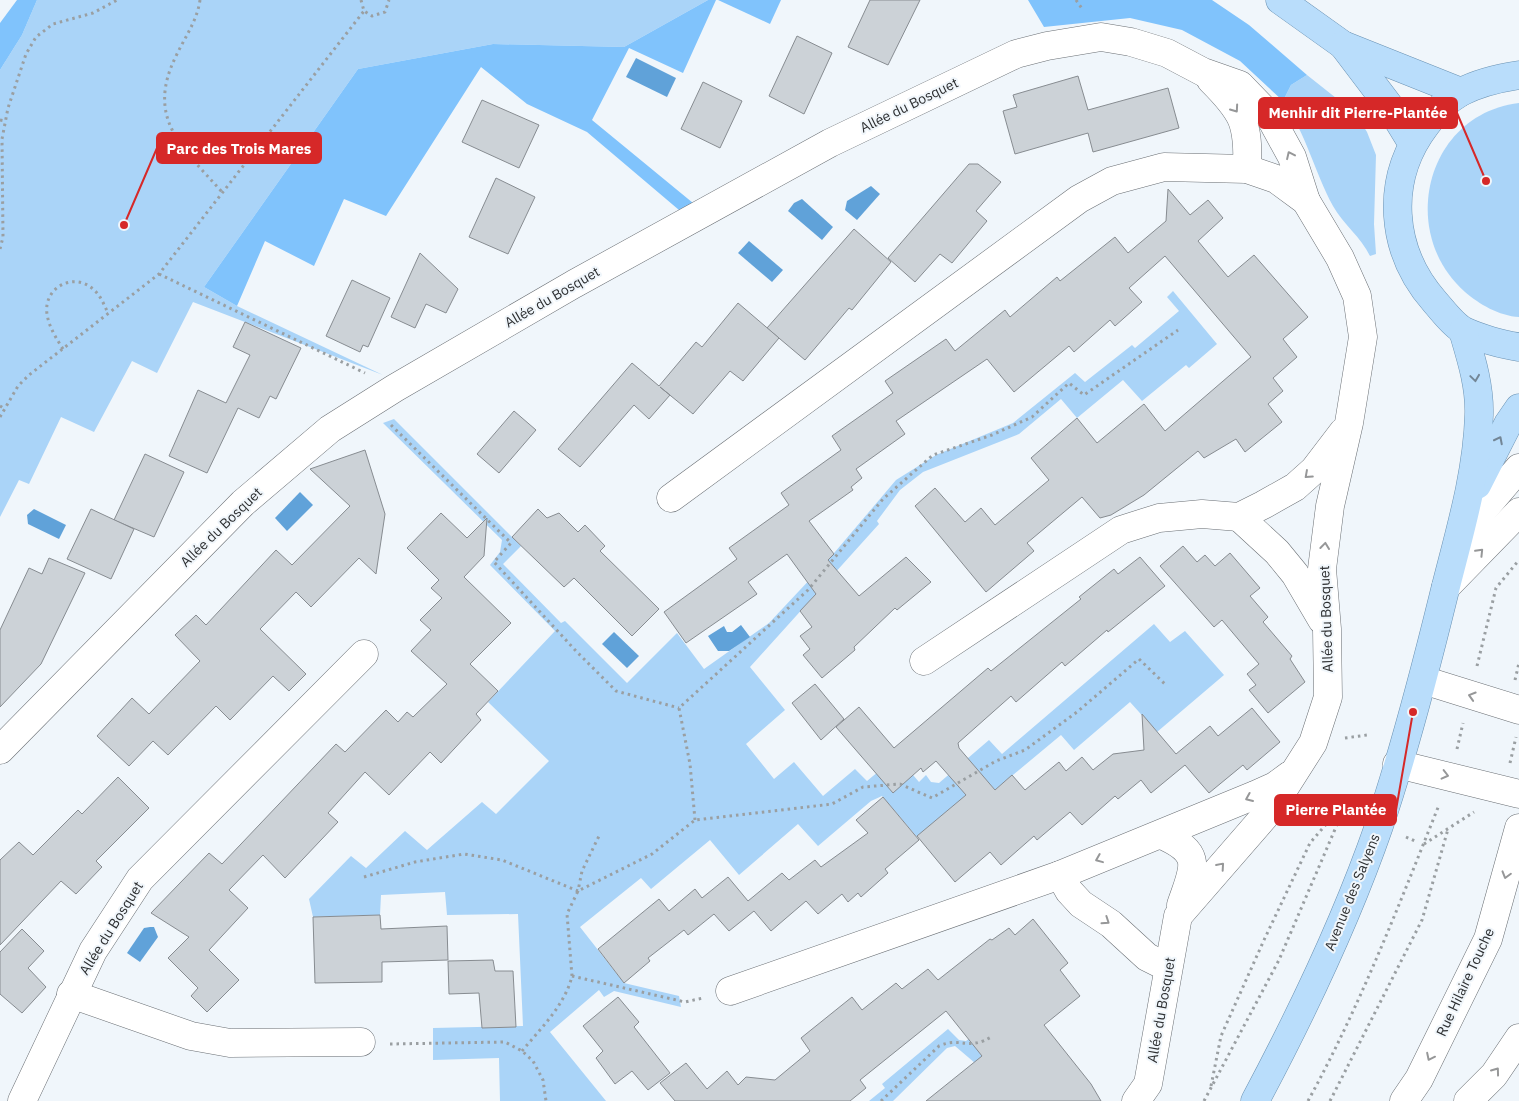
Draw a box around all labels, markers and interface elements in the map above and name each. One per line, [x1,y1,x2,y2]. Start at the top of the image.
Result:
street label: Allée du Bosquet [857,73,961,137]
callout: Menhir dit Pierre-Plantée [1259,98,1457,128]
one-way arrow [1229,103,1239,112]
text: Menhir dit Pierre-Plantée [1269,103,1447,122]
callout: Parc des Trois Mares [157,133,321,163]
text: Parc des Trois Mares [167,139,312,158]
one-way arrow [1286,151,1296,160]
street label: Allée du Bosquet [501,262,603,332]
one-way arrow [1469,374,1480,382]
one-way arrow [1493,437,1503,446]
one-way arrow [1305,469,1314,478]
street label: Allée du Bosquet [176,483,266,571]
one-way arrow [1319,542,1330,550]
one-way arrow [1474,549,1483,558]
street label: Allée du Bosquet [1315,565,1337,673]
one-way arrow [1469,691,1477,701]
one-way arrow [1440,769,1449,780]
one-way arrow [1245,791,1254,802]
callout: Pierre Plantée [1275,795,1396,825]
text: Pierre Plantée [1286,800,1386,819]
street label: Avenue des Salyens [1320,831,1384,953]
one-way arrow [1095,853,1104,864]
one-way arrow [1216,863,1224,872]
one-way arrow [1501,871,1511,879]
street label: Allée du Bosquet [75,878,147,978]
one-way arrow [1100,915,1110,924]
street label: Rue Hilaire Touche [1432,925,1498,1039]
street label: Allée du Bosquet [1143,956,1179,1064]
one-way arrow [1425,1052,1436,1061]
one-way arrow [1490,1067,1499,1077]

